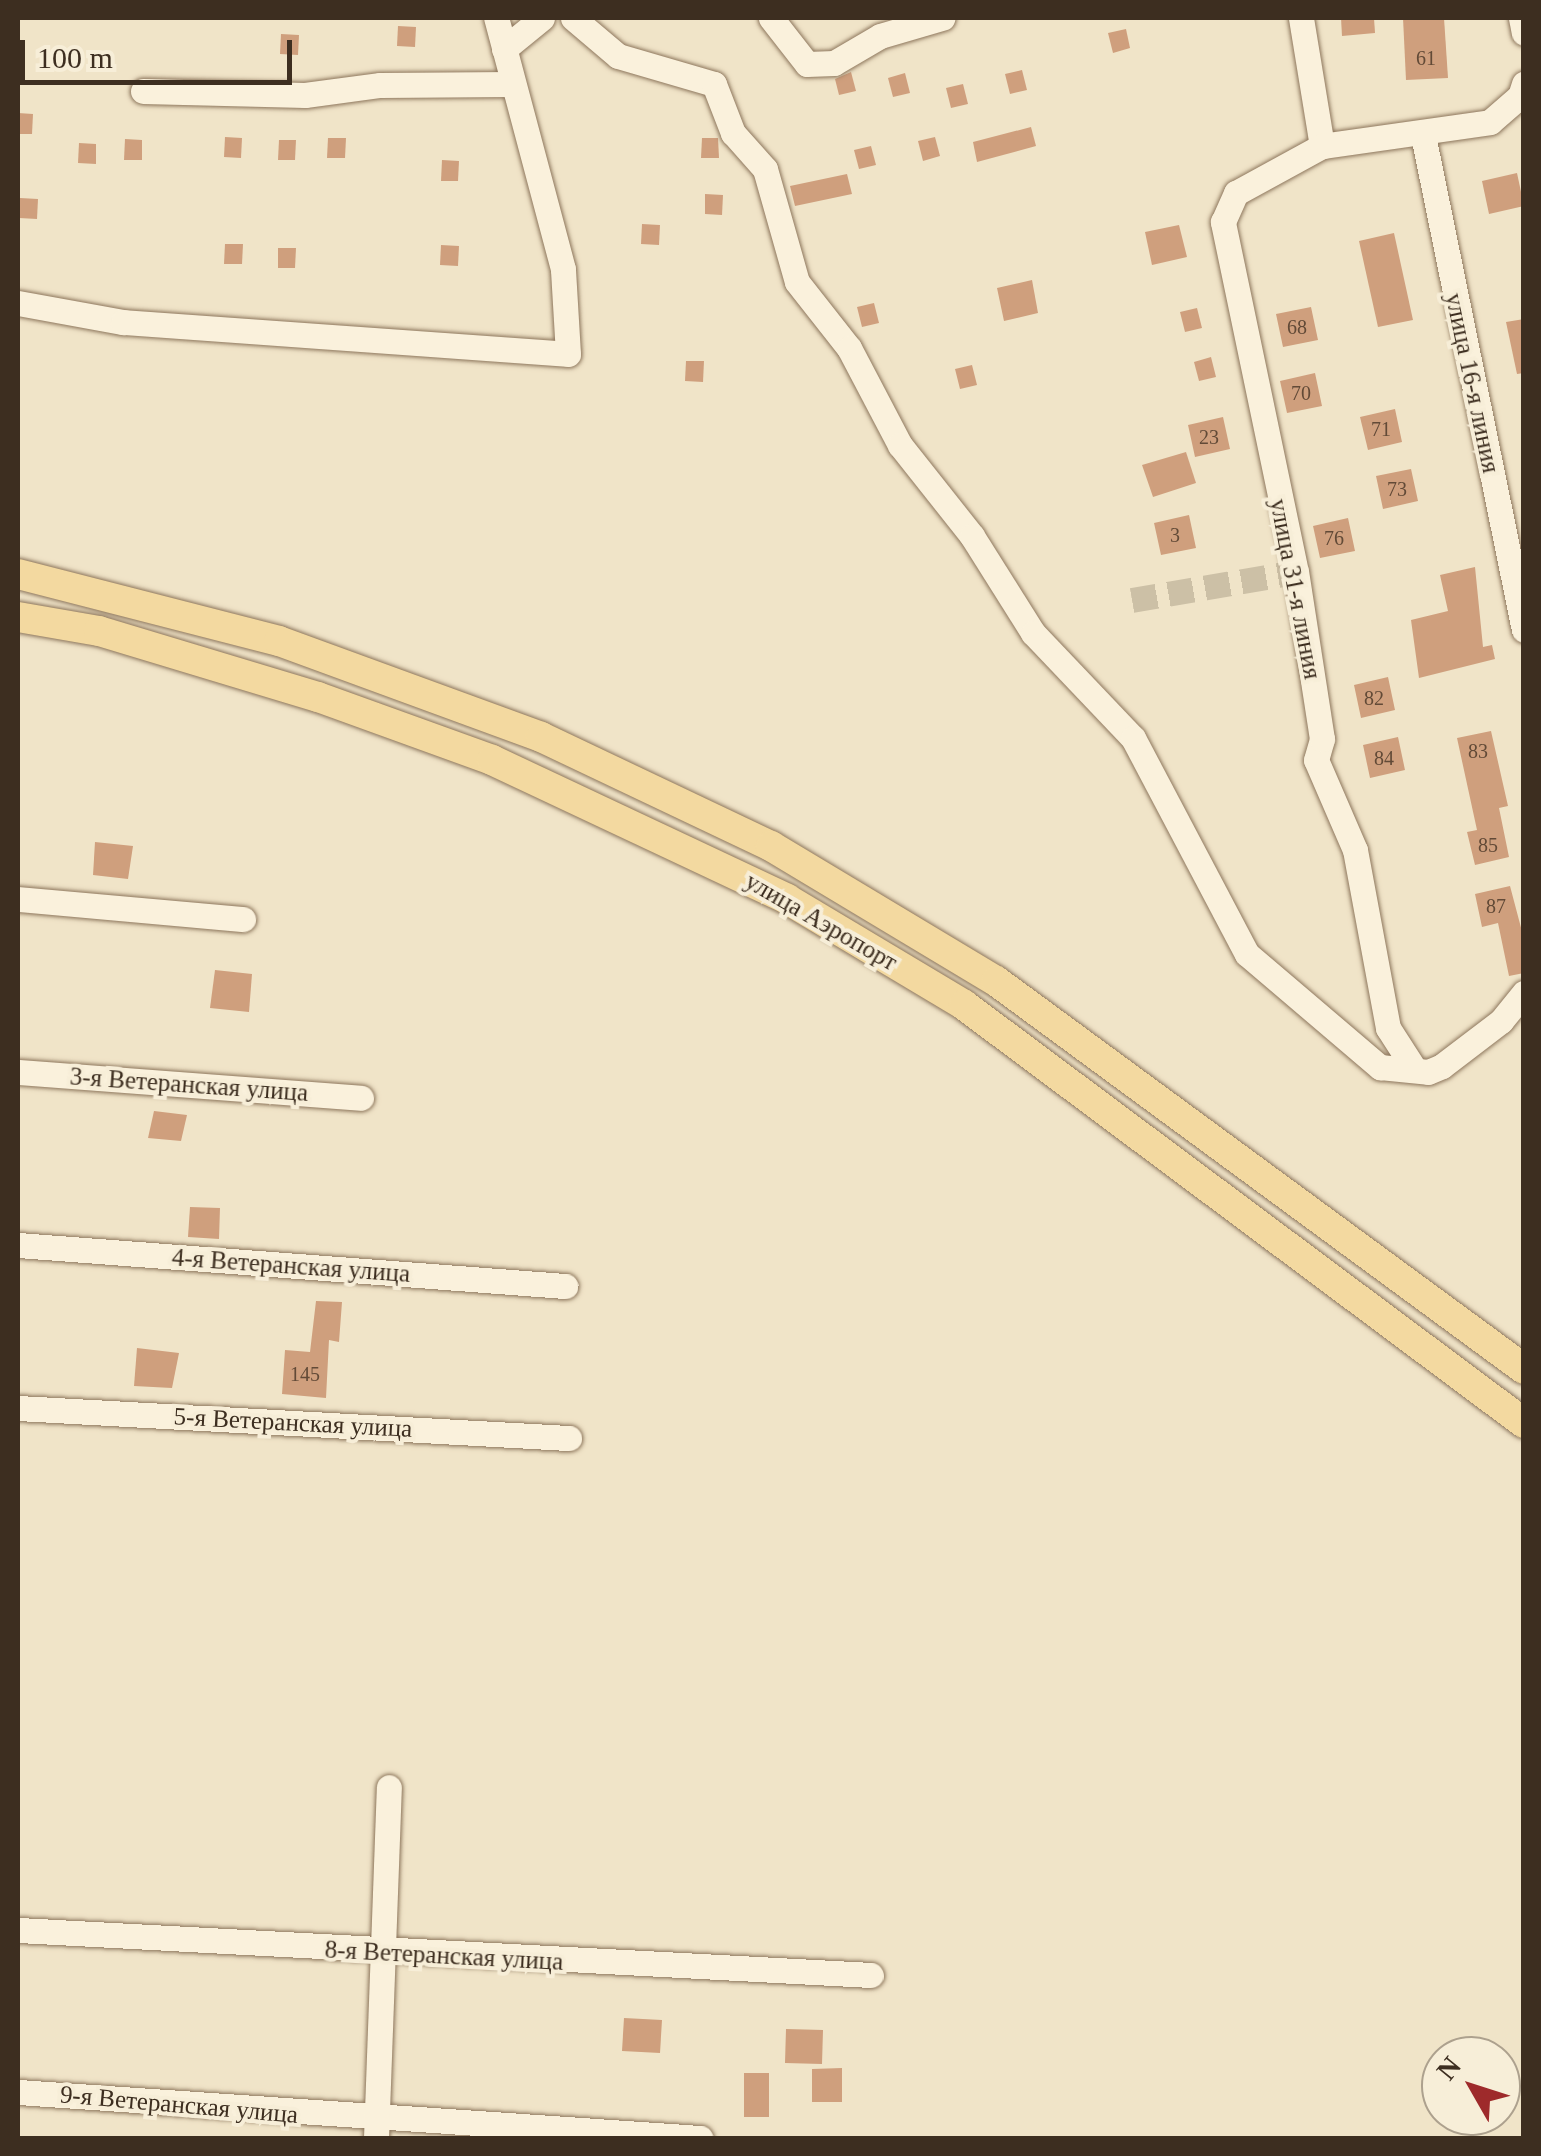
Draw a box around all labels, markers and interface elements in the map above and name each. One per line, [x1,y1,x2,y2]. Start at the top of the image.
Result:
scale bar [25,20,298,82]
text: 100 m [37,41,113,74]
house number: 61 [1416,46,1436,70]
street label: улица 16-я линия [1438,290,1506,476]
house number: 68 [1287,315,1307,339]
house number: 70 [1291,381,1311,405]
house number: 71 [1371,417,1391,441]
house number: 23 [1199,425,1219,449]
house number: 73 [1387,477,1407,501]
street label: улица 31-я линия [1263,496,1327,682]
house number: 3 [1170,523,1180,547]
house number: 76 [1324,526,1344,550]
house number: 82 [1364,686,1384,710]
house number: 83 [1468,739,1488,763]
house number: 84 [1374,746,1394,770]
house number: 85 [1478,833,1498,857]
street label: улица Аэропорт [740,866,902,978]
house number: 87 [1486,894,1506,918]
street label: 3-я Ветеранская улица [69,1062,309,1108]
street label: 4-я Ветеранская улица [171,1243,411,1289]
house number: 145 [290,1362,320,1386]
street label: 5-я Ветеранская улица [173,1402,413,1444]
street label: 8-я Ветеранская улица [324,1935,564,1977]
north arrow [1421,2036,1521,2136]
text: N [1430,2050,1467,2086]
street label: 9-я Ветеранская улица [59,2080,299,2130]

